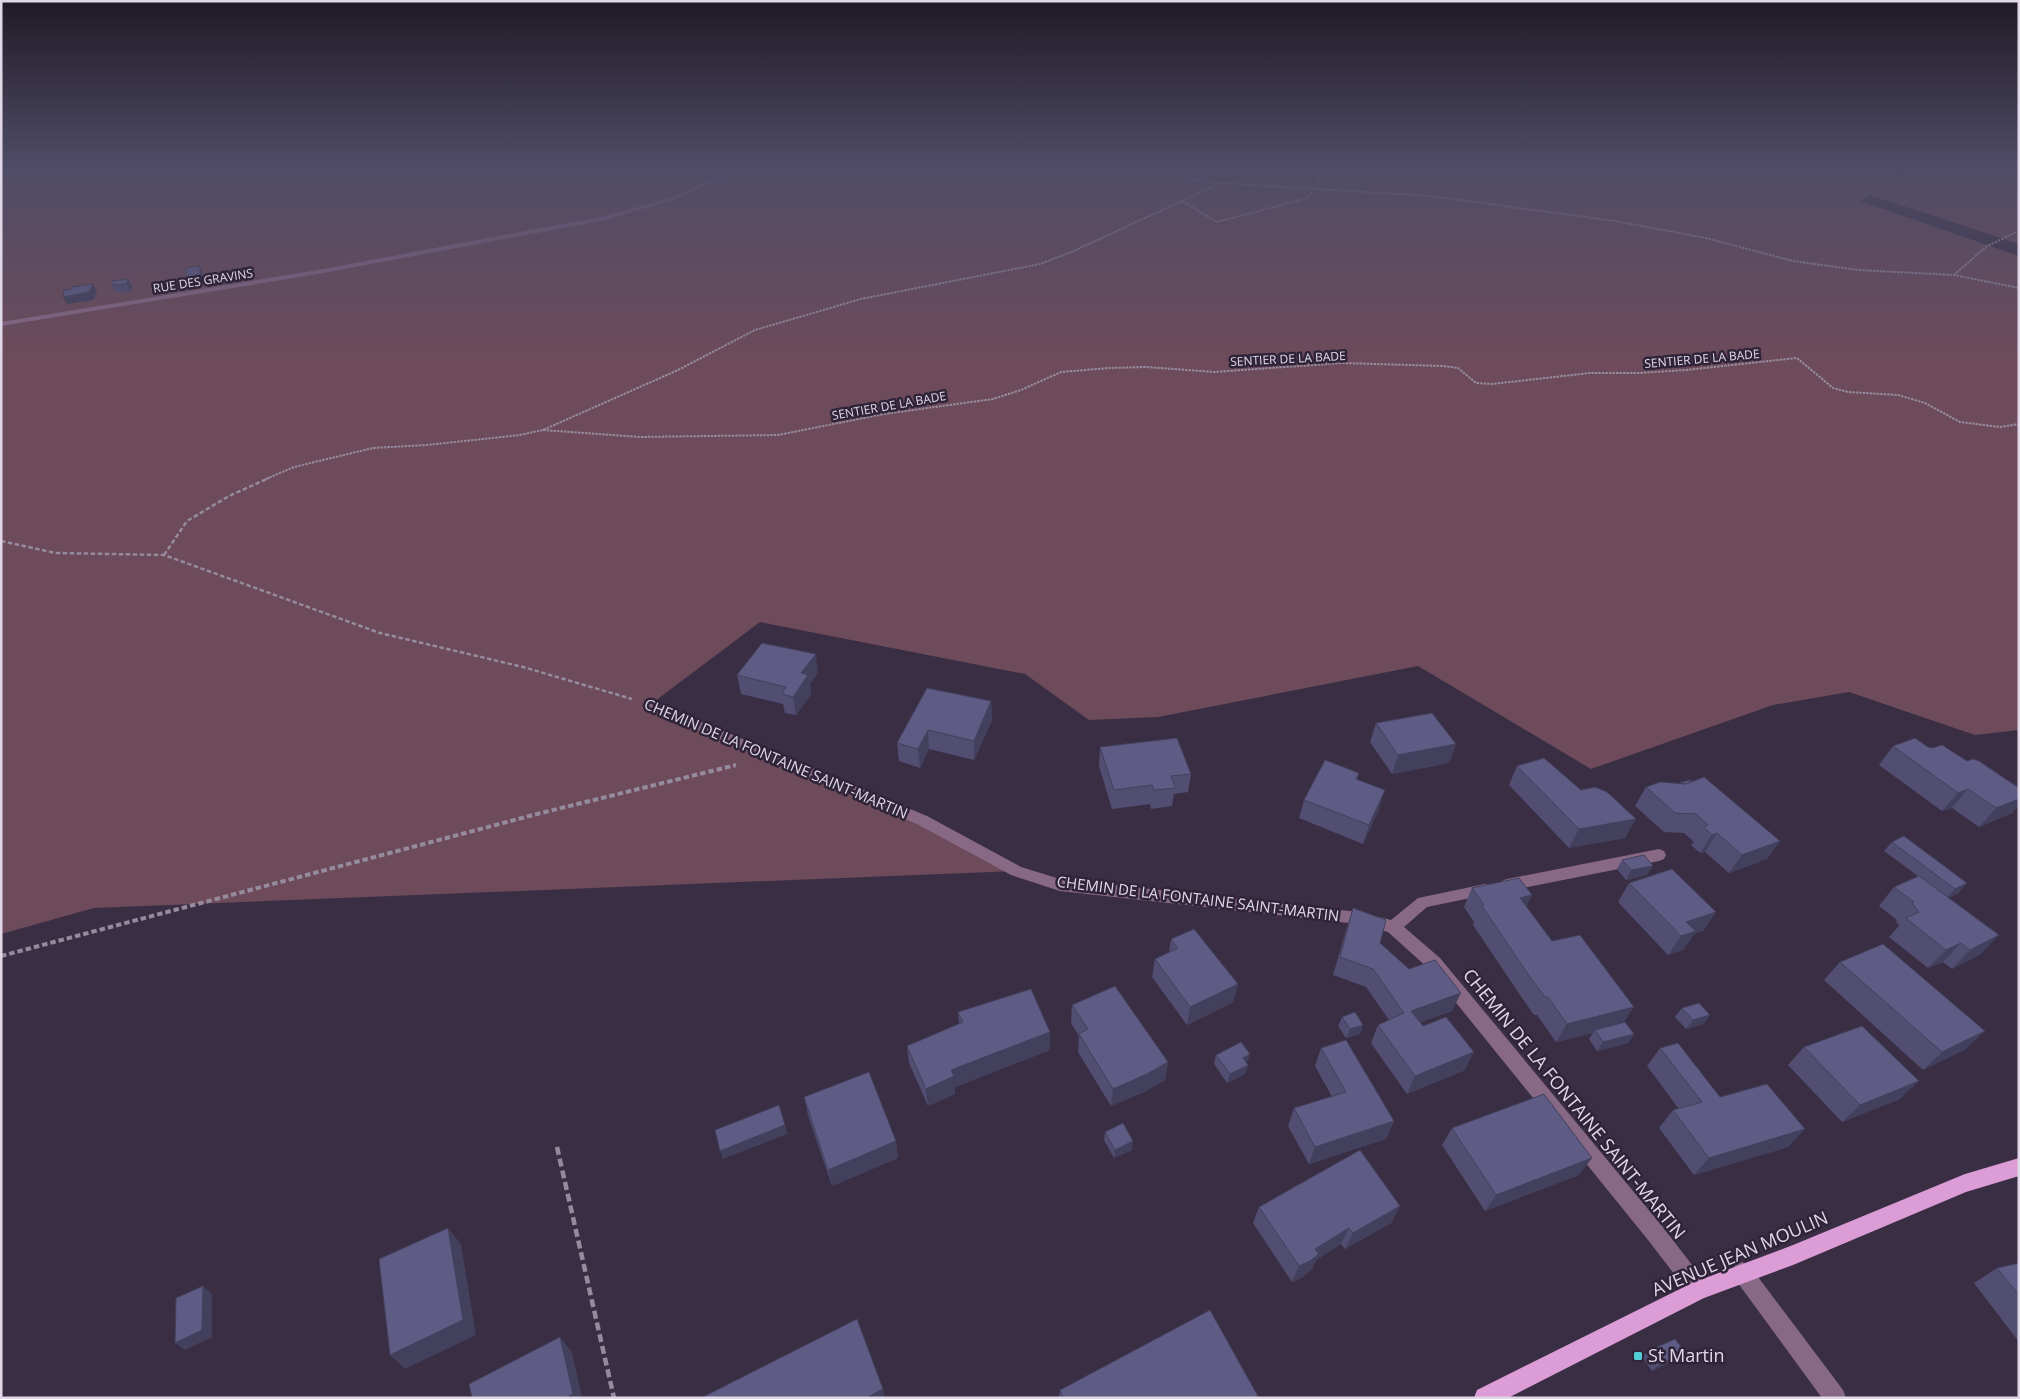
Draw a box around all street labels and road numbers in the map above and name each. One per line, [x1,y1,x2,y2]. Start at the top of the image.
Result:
street label: RUE DES GRAVINS [152,264,254,297]
street label: SENTIER DE LA BADE [1644,345,1760,372]
street label: SENTIER DE LA BADE [1230,347,1346,370]
street label: SENTIER DE LA BADE [831,387,947,424]
street label: CHEMIN DE LA FONTAINE SAINT-MARTIN [642,693,911,823]
street label: CHEMIN DE LA FONTAINE SAINT-MARTIN [1056,871,1341,925]
street label: CHEMIN DE LA FONTAINE SAINT-MARTIN [1458,963,1692,1244]
street label: AVENUE JEAN MOULIN [1648,1205,1831,1301]

